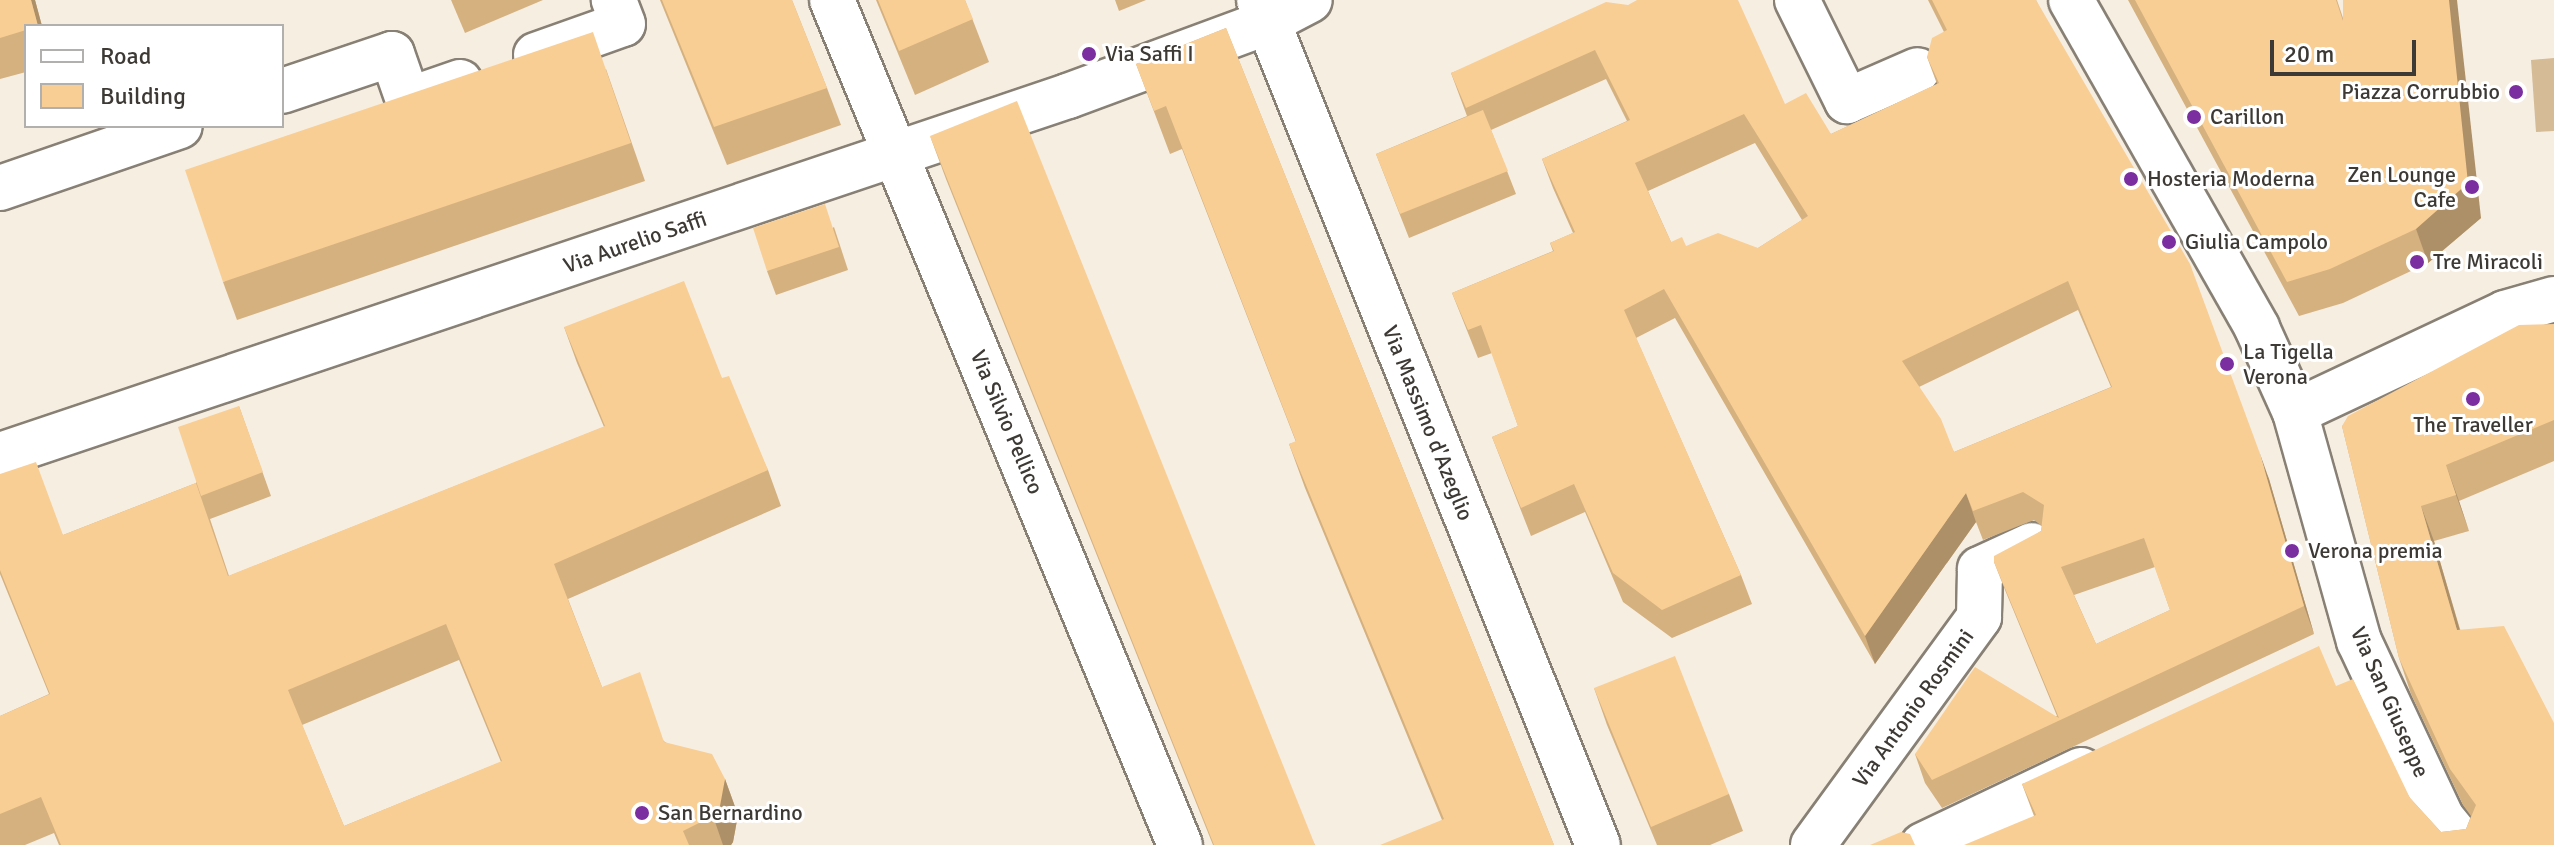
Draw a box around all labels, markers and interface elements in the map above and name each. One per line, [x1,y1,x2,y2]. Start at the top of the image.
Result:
legend [24,24,284,128]
scale bar [2274,24,2420,74]
text: 20 m [2284,39,2334,69]
text: Road [100,41,151,71]
place label: Via Saffi I [1105,41,1194,67]
marker: Via Saffi I [1080,45,1098,63]
place label: Piazza Corrubbio [2341,79,2500,105]
text: Building [100,81,186,111]
marker: Piazza Corrubbio [2507,83,2525,101]
place label: Carillon [2210,104,2285,130]
marker: Carillon [2185,108,2203,126]
place label: Zen Lounge Cafe [2347,161,2456,212]
place label: Hosteria Moderna [2147,166,2315,192]
marker: Hosteria Moderna [2122,170,2140,188]
marker: Zen Lounge Cafe [2463,178,2481,196]
street label: Via Aurelio Saffi [560,205,710,279]
place label: Giulia Campolo [2185,229,2328,255]
marker: Giulia Campolo [2160,233,2178,251]
place label: Tre Miracoli [2433,249,2543,275]
marker: Tre Miracoli [2408,253,2426,271]
street label: Via Massimo d'Azeglio [1377,322,1479,524]
place label: La Tigella Verona [2243,338,2334,390]
street label: Via Silvio Pellico [965,346,1049,498]
marker: La Tigella Verona [2218,355,2236,373]
marker: The Traveller [2464,390,2482,408]
place label: The Traveller [2413,412,2533,438]
place label: Verona premia [2308,538,2443,564]
marker: Verona premia [2283,542,2301,560]
street label: Via San Giuseppe [2345,623,2435,781]
street label: Via Antonio Rosmini [1847,624,1979,792]
place label: San Bernardino [658,800,803,826]
marker: San Bernardino [633,804,651,822]

